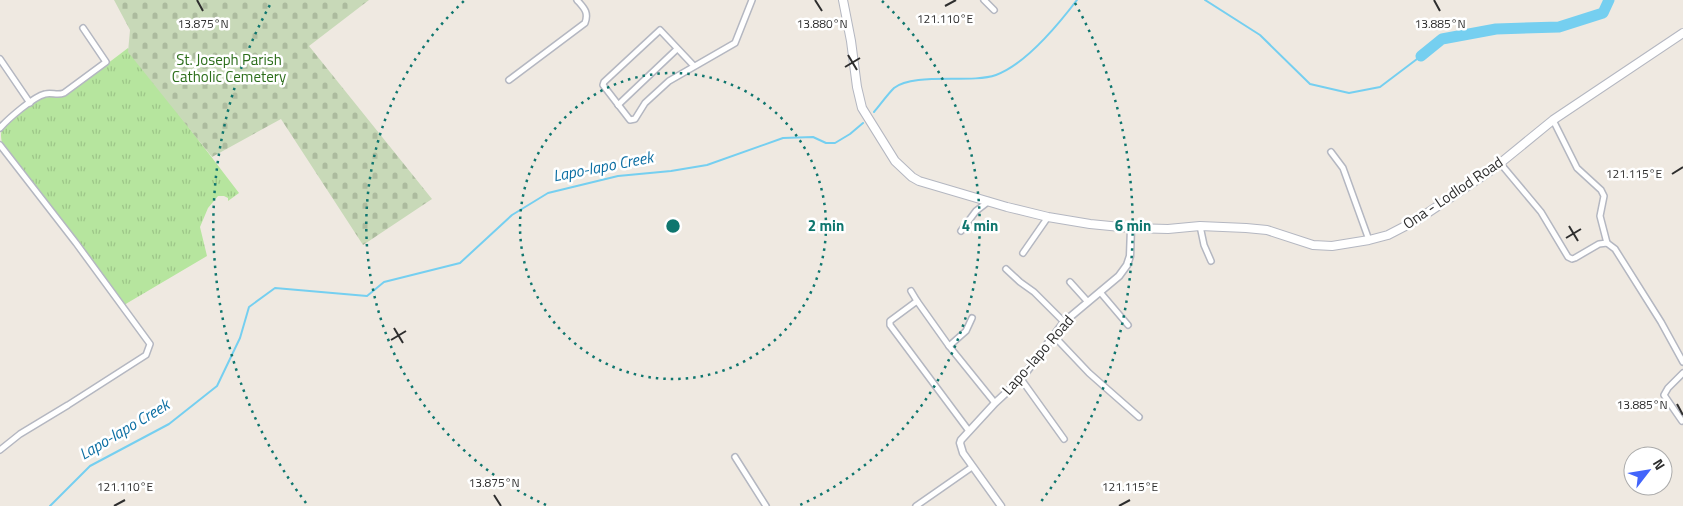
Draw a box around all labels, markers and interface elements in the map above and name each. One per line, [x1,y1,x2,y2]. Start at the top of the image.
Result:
text: 121.110°E [917,9,973,28]
text: 13.875°N [177,14,229,33]
text: 13.880°N [796,14,848,33]
text: 13.885°N [1414,14,1466,33]
park label: St. Joseph Parish Catholic Cemetery [172,48,286,88]
water label: Lapo-lapo Creek [551,144,657,187]
street label: Ona - Lodlod Road [1398,150,1508,235]
text: 121.115°E [1606,164,1662,183]
text: 2 min [808,214,844,237]
text: 4 min [962,214,998,237]
text: 6 min [1115,214,1151,237]
centre of rings [664,217,682,235]
street label: Lapo-lapo Road [996,310,1079,400]
water label: Lapo-lapo Creek [74,392,175,465]
text: 13.885°N [1616,395,1668,414]
north arrow [1623,446,1673,496]
text: N [1648,454,1671,474]
text: 13.875°N [468,473,520,492]
text: 121.110°E [97,477,153,496]
text: 121.115°E [1102,477,1158,496]

